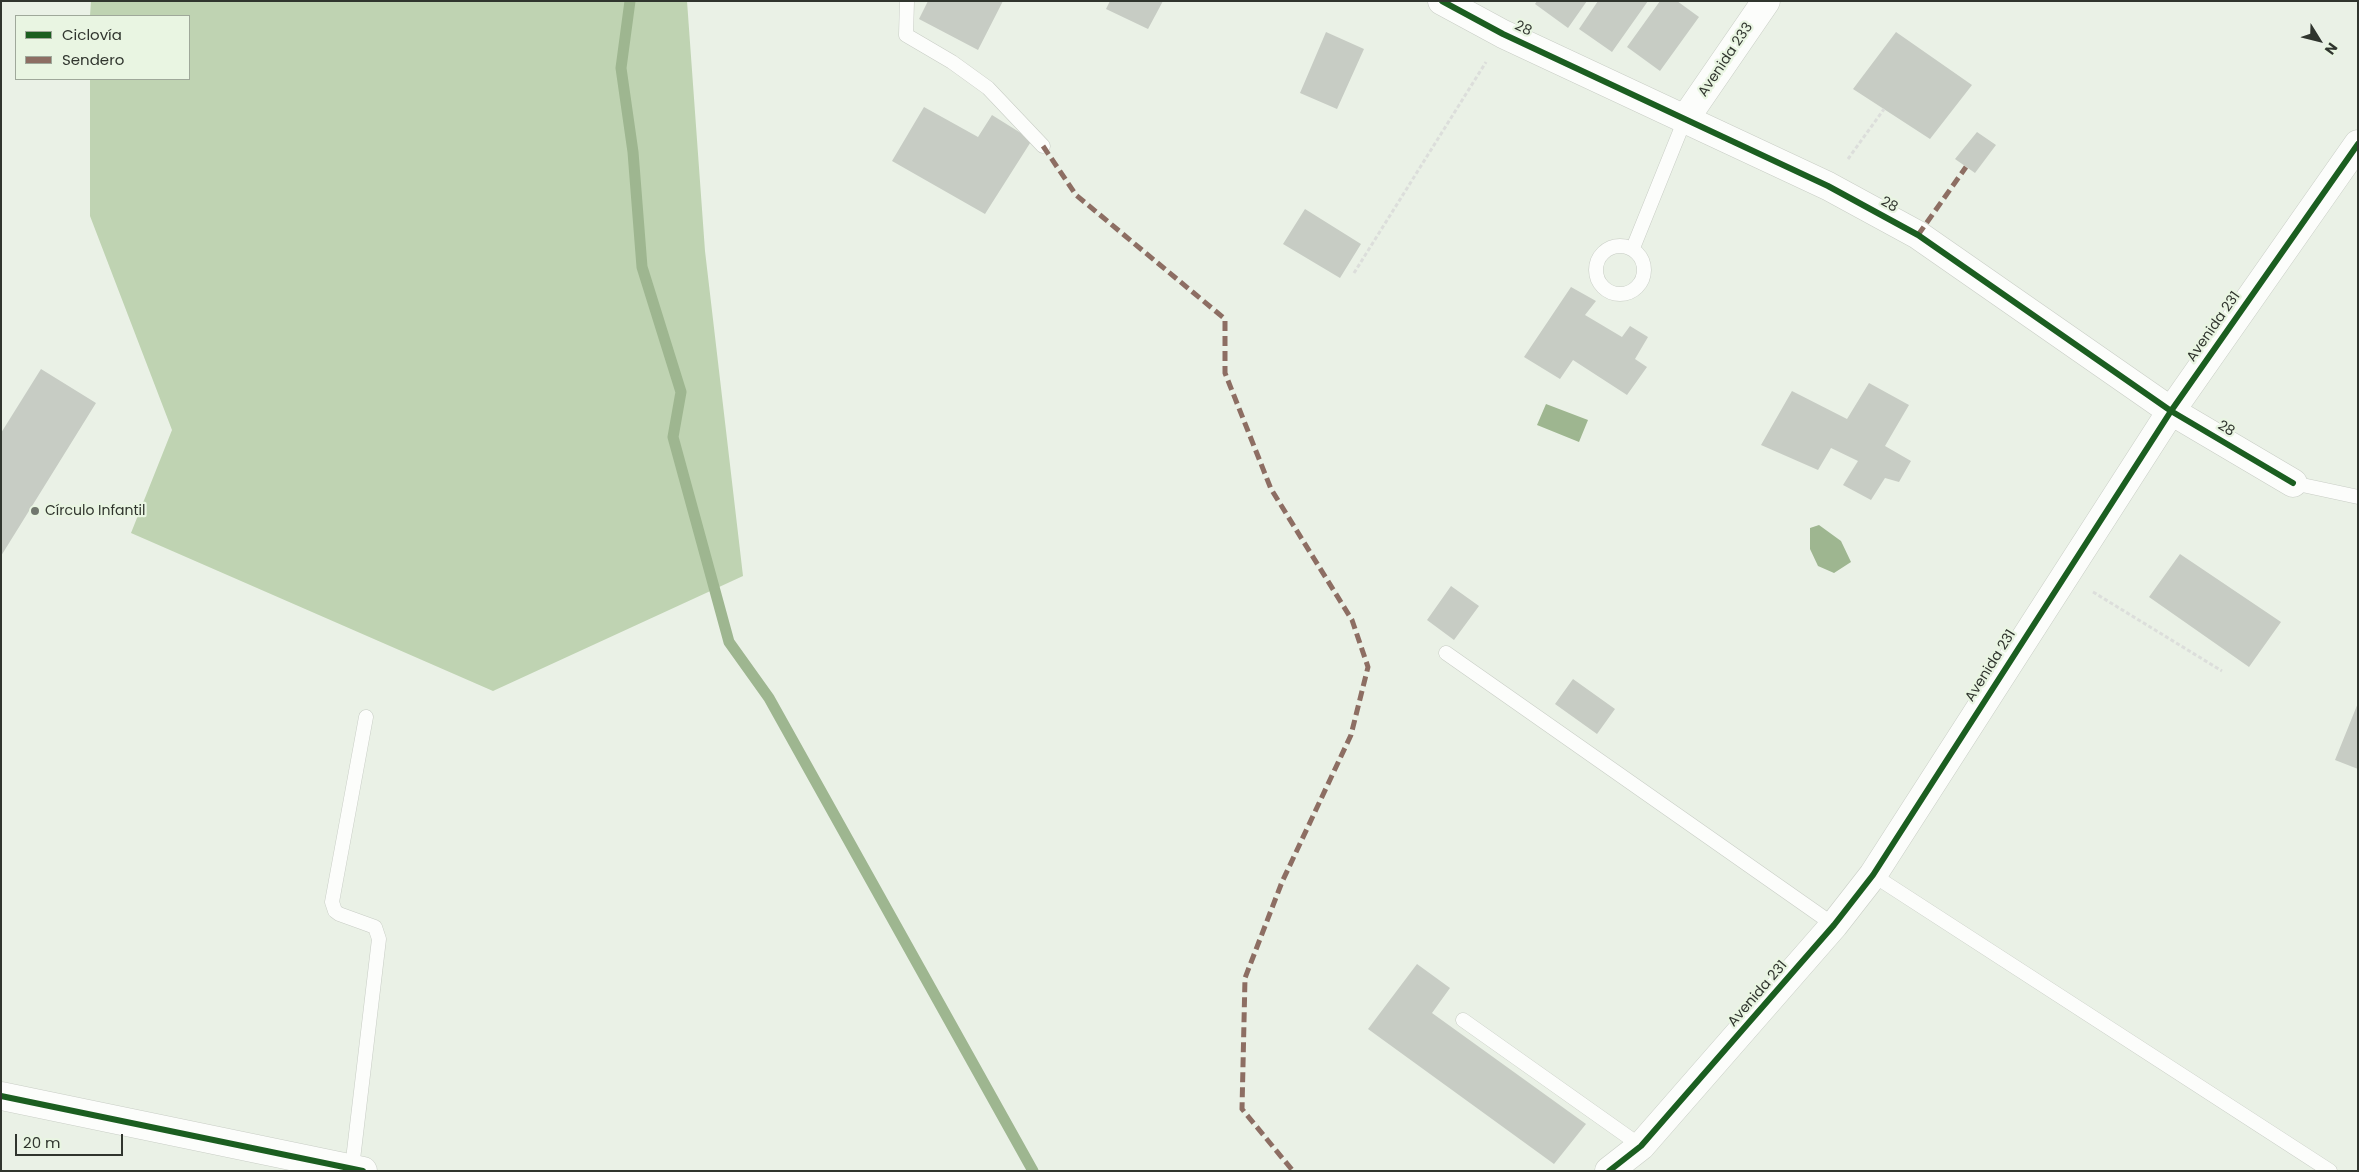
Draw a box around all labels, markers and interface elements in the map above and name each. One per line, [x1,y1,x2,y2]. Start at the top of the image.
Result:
legend [15,15,190,80]
north arrow [2294,15,2344,65]
street label: 28 [1512,18,1534,40]
street label: Avenida 233 [1695,20,1757,100]
text: Ciclovía [62,24,122,45]
text: N [2320,39,2342,59]
text: Sendero [62,49,124,70]
street label: 28 [1878,194,1900,216]
street label: Avenida 231 [2184,289,2244,365]
street label: 28 [2214,417,2238,441]
place label: Círculo Infantil [45,503,145,519]
marker: Círculo Infantil [29,505,41,517]
street label: Avenida 231 [1962,627,2020,705]
street label: Avenida 231 [1725,958,1791,1030]
scale bar [18,1124,125,1156]
text: 20 m [23,1132,61,1153]

